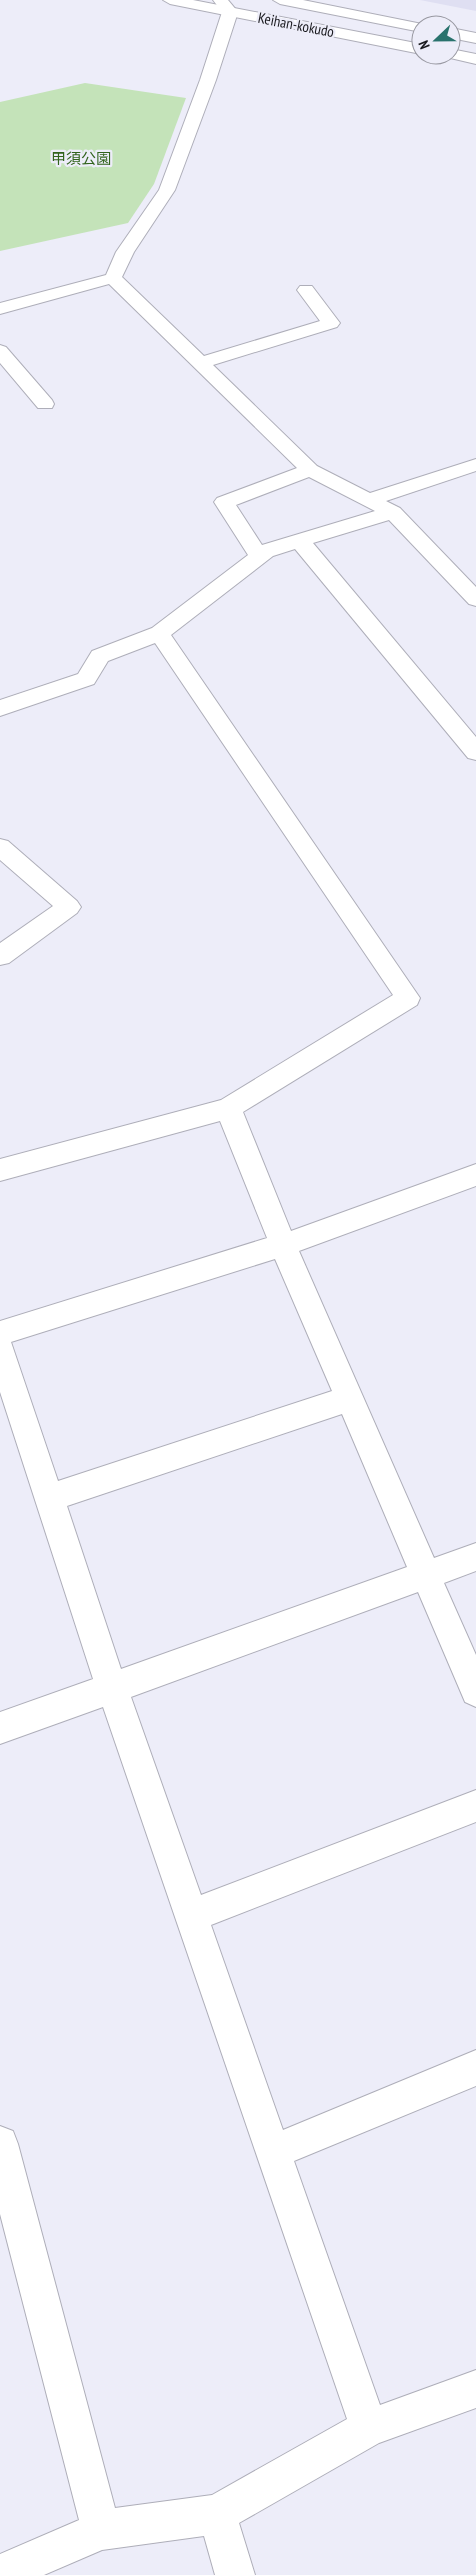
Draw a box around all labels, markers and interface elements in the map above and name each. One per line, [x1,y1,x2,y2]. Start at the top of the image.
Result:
street label: Keihan-kokudo [256,8,336,41]
north arrow [411,15,461,65]
text: N [414,38,434,52]
park label: 甲須公園 [51,149,111,168]

